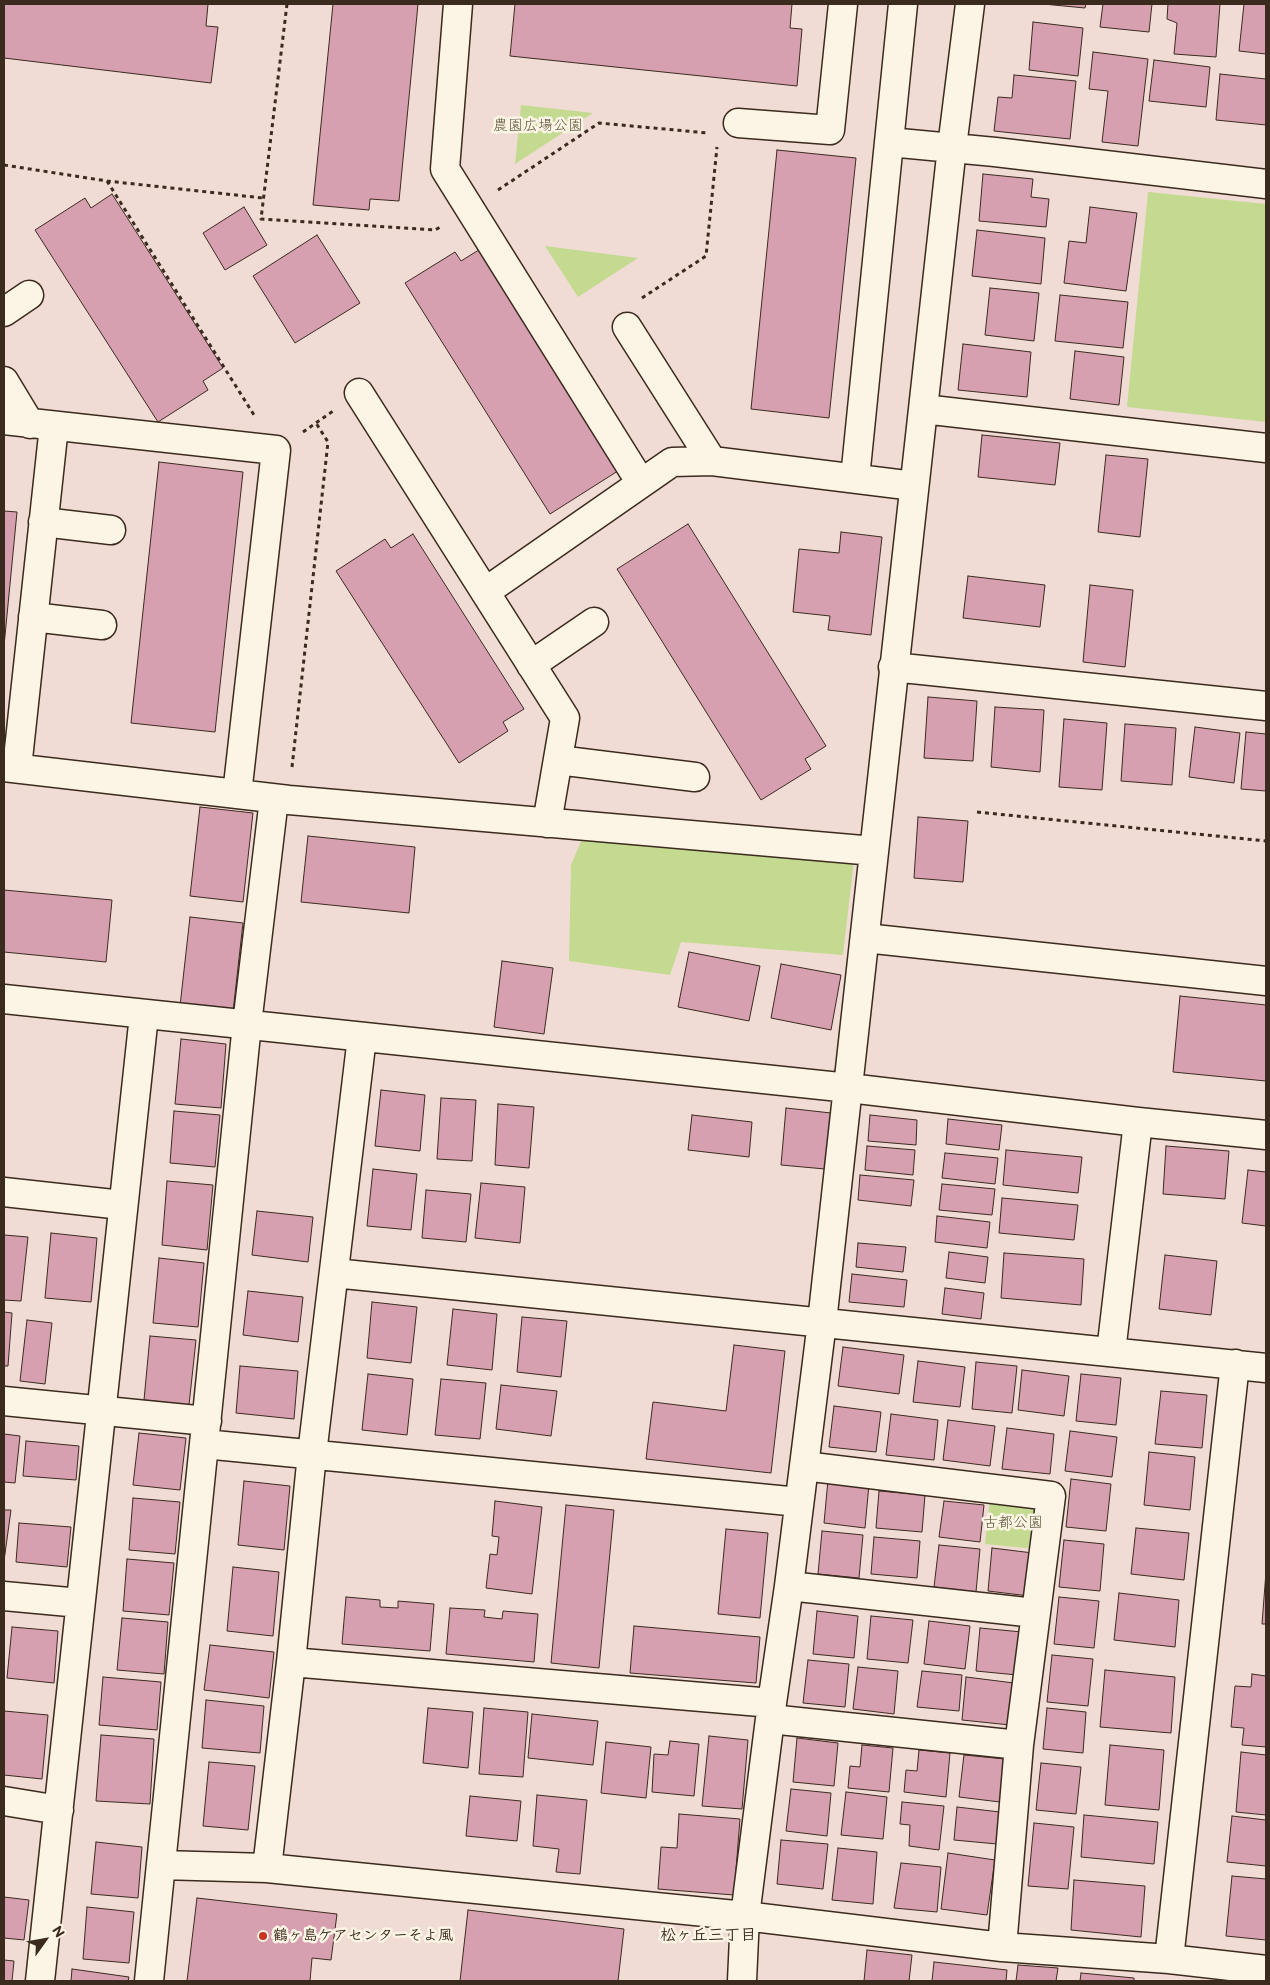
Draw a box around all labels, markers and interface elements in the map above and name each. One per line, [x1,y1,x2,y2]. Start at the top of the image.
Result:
park label: 農園広場公園 [493,117,583,135]
park label: 古都公園 [983,1514,1043,1532]
north arrow [20,1915,70,1965]
text: N [48,1923,68,1941]
district label: 松ヶ丘三丁目 [660,1926,756,1946]
place label: 鶴ヶ島ケアセンターそよ風 [273,1927,453,1945]
marker: 鶴ヶ島ケアセンターそよ風 [257,1930,269,1942]

